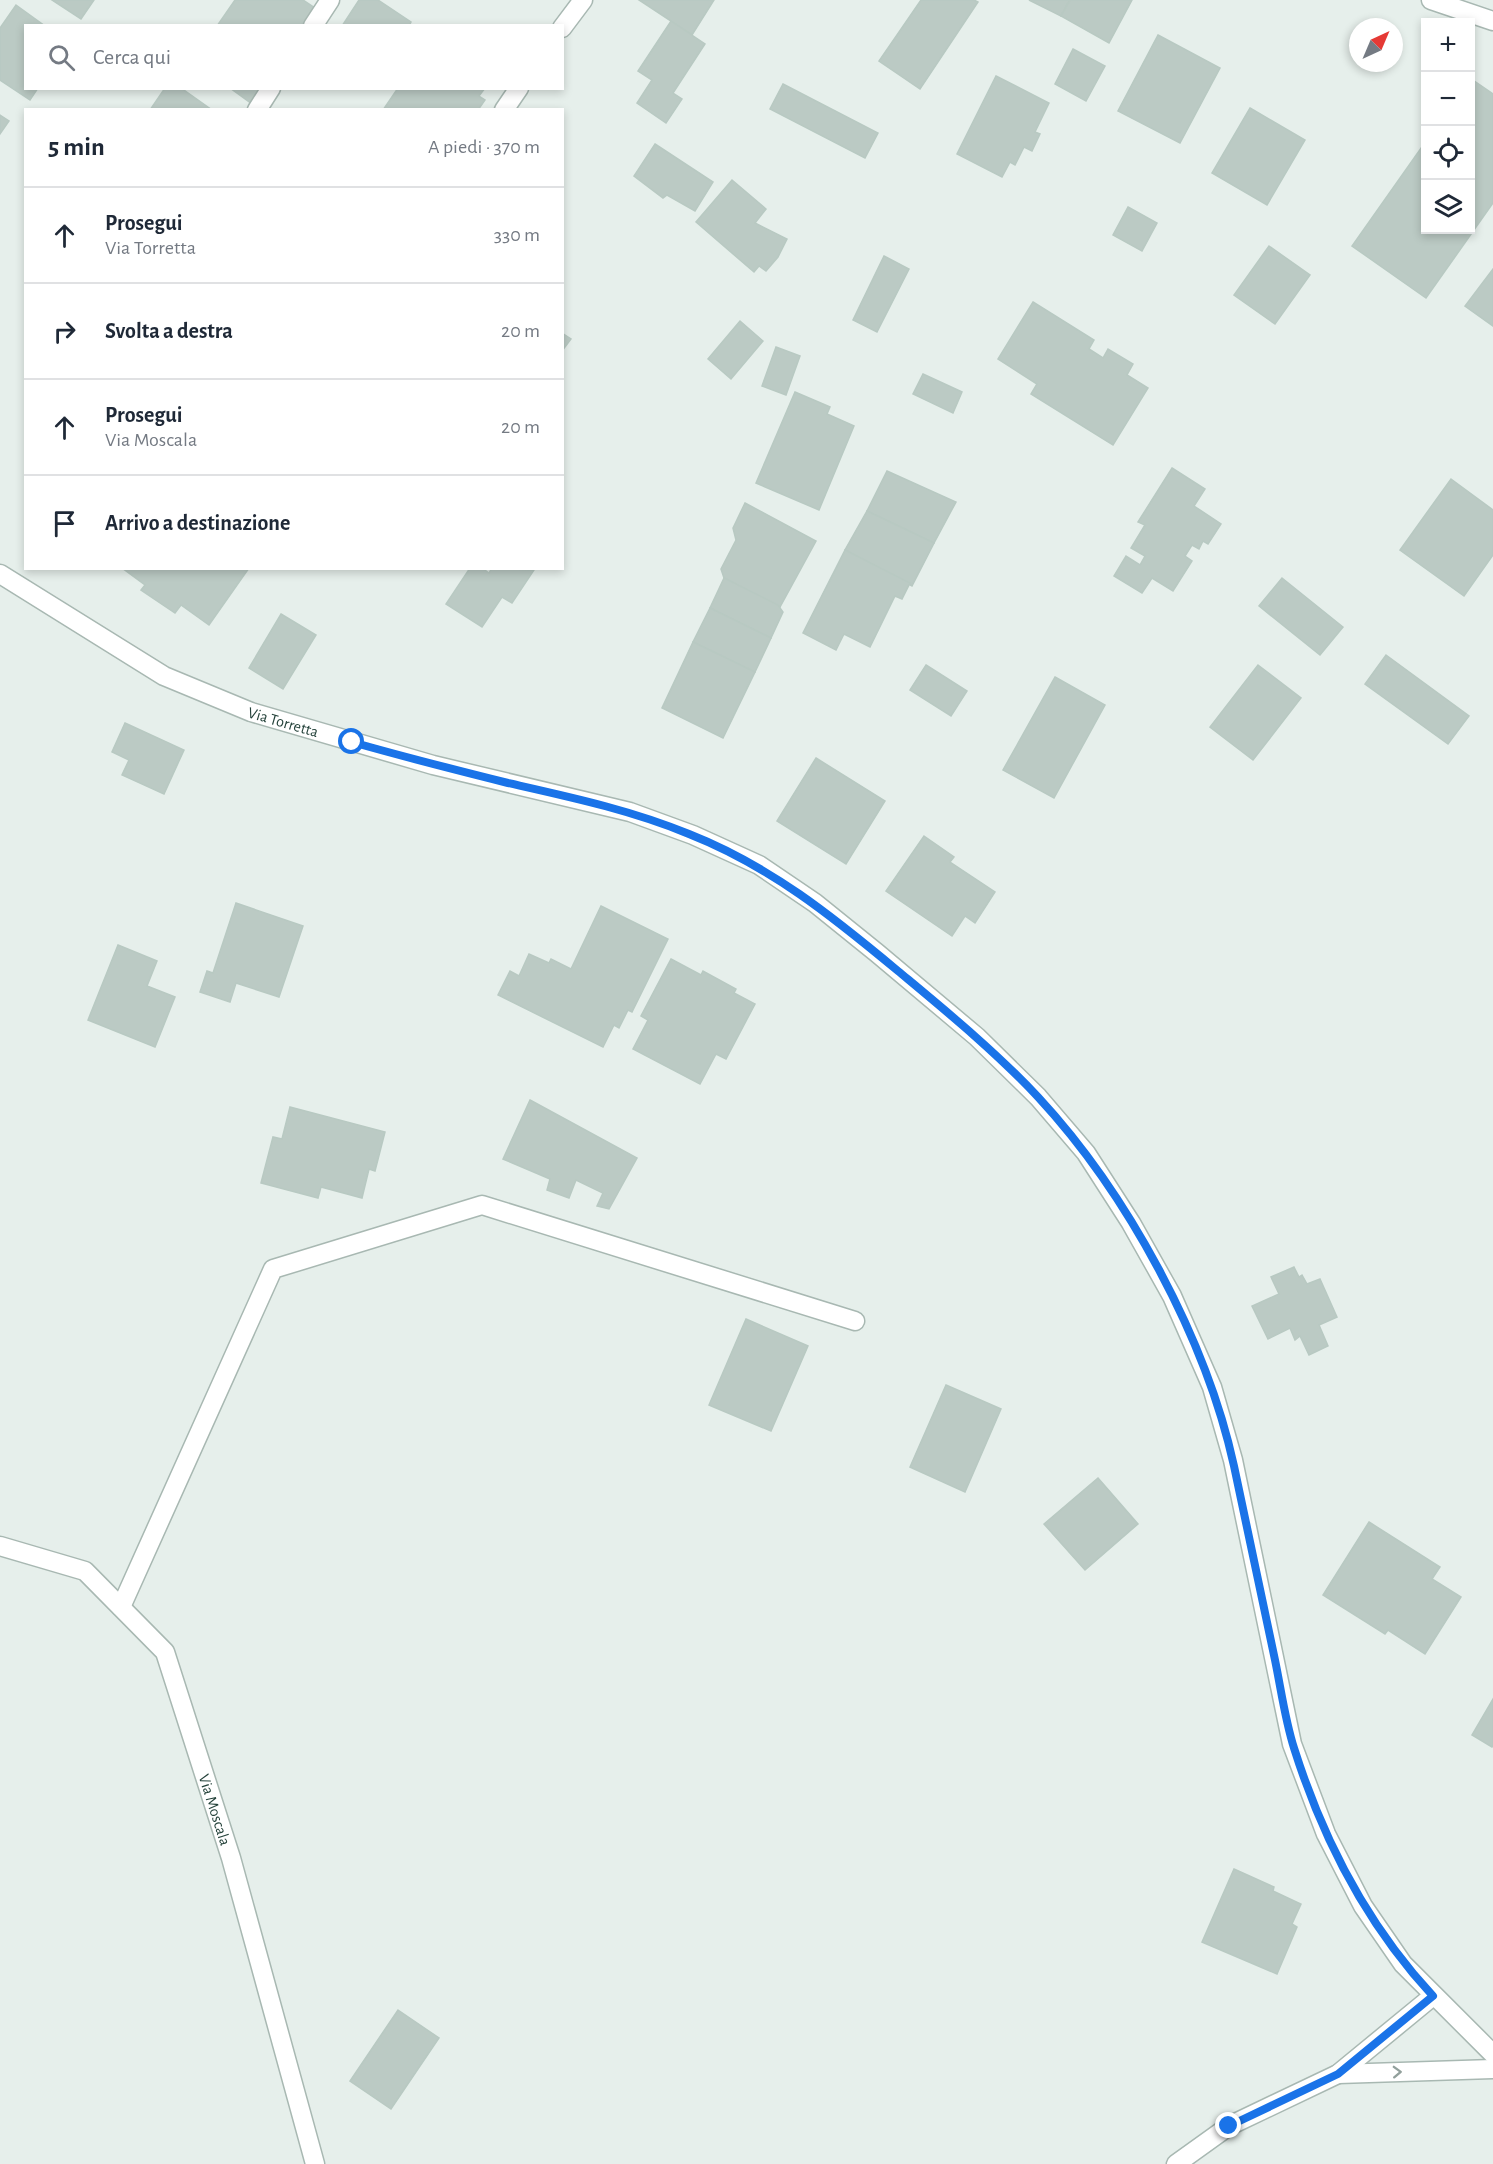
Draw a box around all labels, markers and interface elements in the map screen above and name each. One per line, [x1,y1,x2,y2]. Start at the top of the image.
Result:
north arrow [1349,18,1403,72]
map controls [1421,18,1475,234]
button: + [1421,18,1475,72]
search box [24,24,564,90]
icon: search [45,41,78,74]
text: Cerca qui [93,46,171,68]
button: − [1421,72,1475,126]
button: locate [1421,126,1475,180]
text: 5 min [48,134,105,160]
text: A piedi · 370 m [428,137,540,157]
button: layers [1421,180,1475,234]
text: Prosegui [105,212,182,234]
icon: ahead [48,219,81,252]
text: 330 m [494,225,540,245]
text: Via Torretta [105,238,196,258]
icon: right [48,315,81,348]
text: Svolta a destra [105,320,233,342]
text: 20 m [501,321,540,341]
text: Prosegui [105,404,182,426]
icon: ahead [48,411,81,444]
text: 20 m [501,417,540,437]
text: Via Moscala [105,430,197,450]
icon: arrive [48,507,81,540]
text: Arrivo a destinazione [105,512,290,534]
street label: Via Torretta [246,705,320,740]
route start [338,728,364,754]
street label: Via Moscala [196,1772,233,1848]
one-way arrow [1392,2066,1401,2078]
route end [1215,2112,1241,2138]

